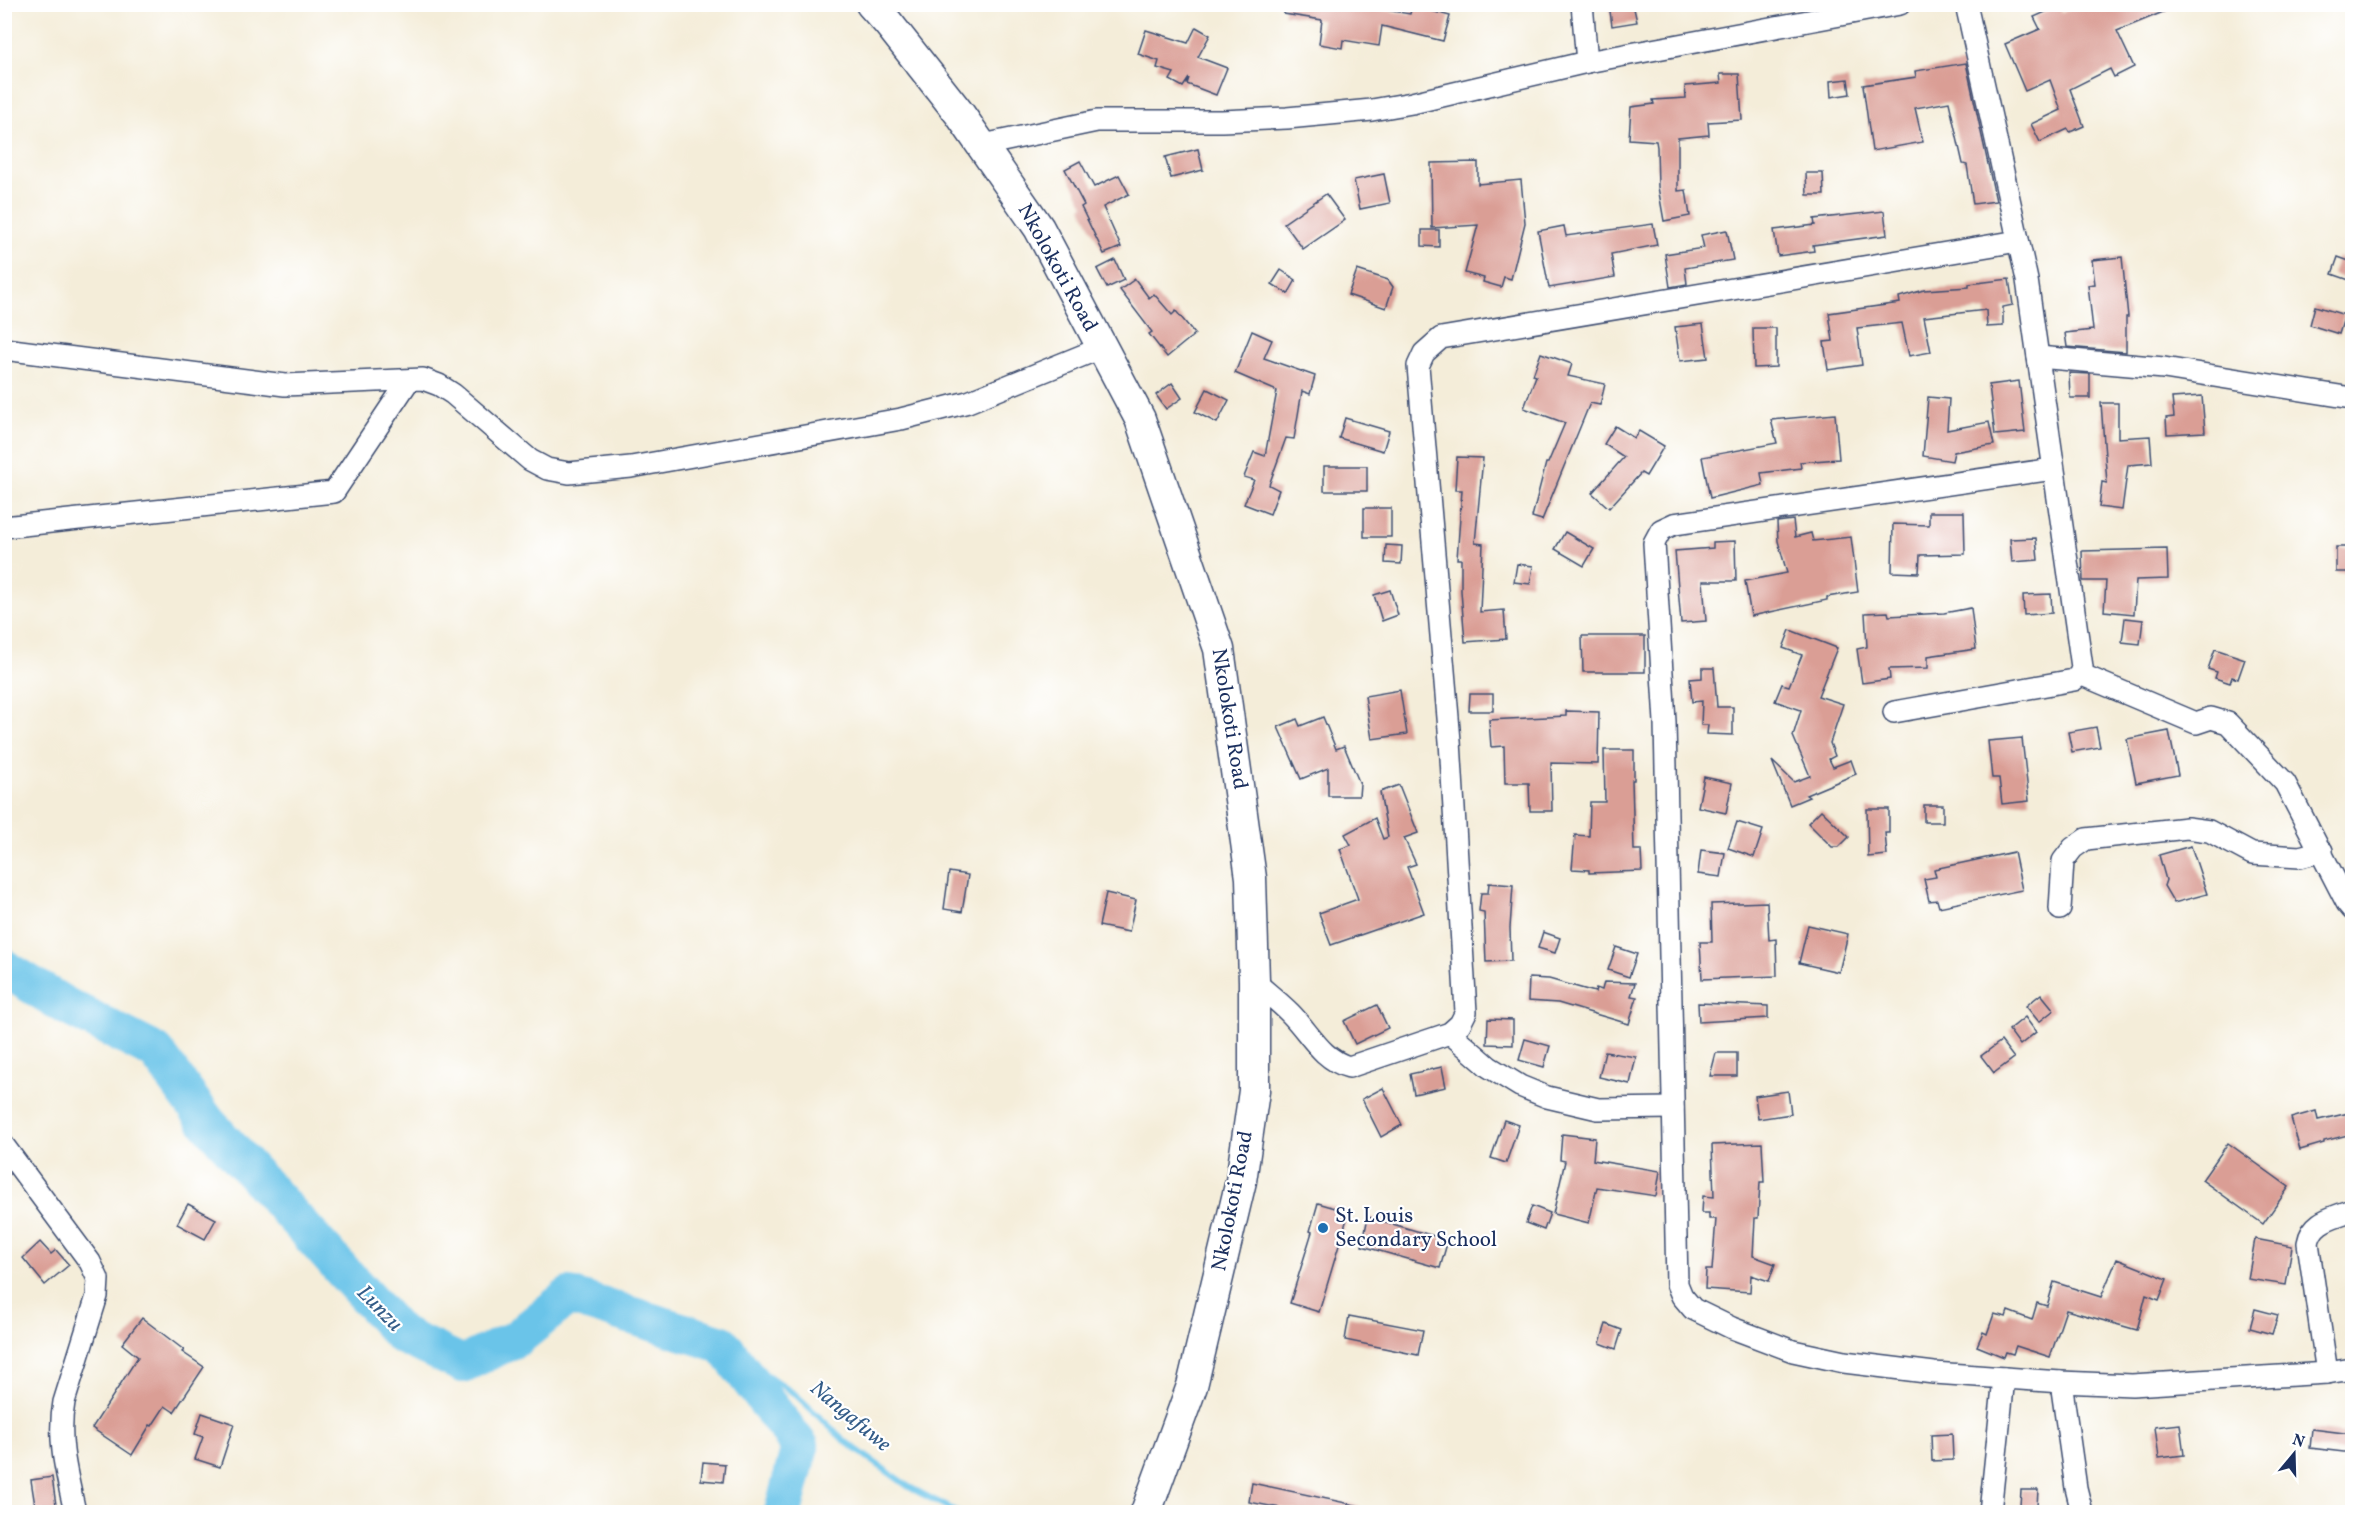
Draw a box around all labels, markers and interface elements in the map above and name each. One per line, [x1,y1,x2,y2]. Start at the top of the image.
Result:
street label: Nkolokoti Road [1010,199,1104,337]
street label: Nkolokoti Road [1204,646,1254,792]
street label: Nkolokoti Road [1205,1128,1261,1274]
place label: St. Louis Secondary School [1335,1202,1497,1255]
marker: St. Louis Secondary School [1316,1221,1330,1235]
water label: Lunzu [349,1279,409,1339]
water label: Nangafuwe [803,1374,897,1460]
north arrow [2264,1424,2324,1484]
text: N [2289,1429,2308,1454]

